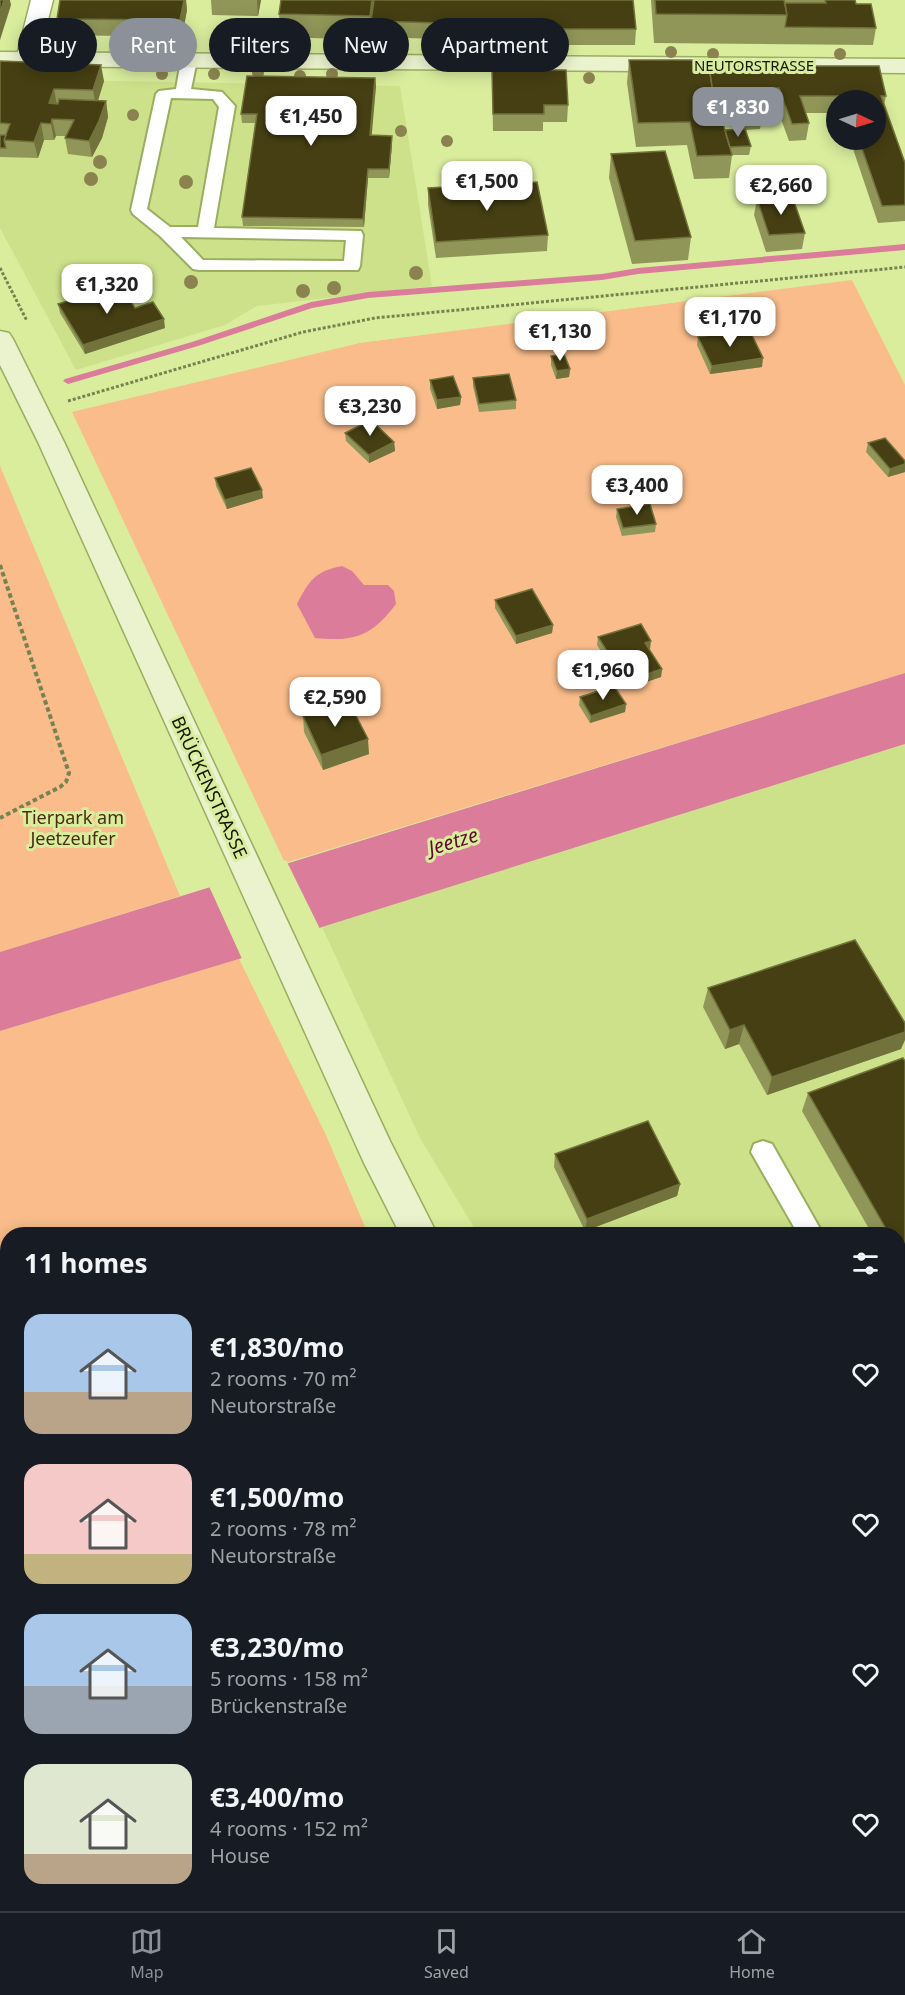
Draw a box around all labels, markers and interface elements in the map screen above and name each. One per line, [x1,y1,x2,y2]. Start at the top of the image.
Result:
chip: Buy [18,18,97,72]
chip: Rent [109,18,197,72]
chip: Filters [209,18,311,72]
chip: New [323,18,409,72]
chip: Apartment [421,18,569,72]
street label: NEUTORSTRASSE [694,55,814,75]
pin: €1,830 [689,87,787,138]
north arrow [826,90,886,150]
map controls [826,90,886,150]
text: €1,830 [707,93,769,120]
pin: €1,450 [262,96,360,147]
text: €1,450 [280,102,342,129]
pin: €1,500 [438,161,536,212]
pin: €2,660 [732,165,830,216]
text: €1,500 [456,167,518,194]
text: €2,660 [750,171,812,198]
pin: €1,320 [58,264,156,315]
text: €1,320 [76,270,138,297]
pin: €1,170 [681,297,779,348]
text: €1,170 [699,303,761,330]
pin: €1,130 [511,311,609,362]
text: €1,130 [529,317,591,344]
pin: €3,230 [321,386,419,437]
text: €3,230 [339,392,401,419]
pin: €3,400 [588,465,686,516]
text: €3,400 [606,471,668,498]
pin: €1,960 [554,650,652,701]
text: €1,960 [572,656,634,683]
pin: €2,590 [286,677,384,728]
text: €2,590 [304,683,366,710]
street label: BRÜCKENSTRASSE [166,712,254,862]
park label: Tierpark am Jeetzeufer [22,805,124,850]
water label: Jeetze [421,821,481,863]
text: 11 homes [24,1245,148,1281]
icon: filters [849,1247,882,1280]
text: €1,830/mo [210,1329,344,1365]
icon: home [72,1338,144,1410]
icon: heart [849,1358,882,1391]
text: 2 rooms · 70 m² [210,1365,357,1392]
text: Neutorstraße [210,1392,336,1419]
text: €1,500/mo [210,1479,344,1515]
icon: home [72,1488,144,1560]
icon: heart [849,1508,882,1541]
text: 2 rooms · 78 m² [210,1515,357,1542]
text: Neutorstraße [210,1542,336,1569]
text: €3,230/mo [210,1629,344,1665]
icon: home [72,1638,144,1710]
icon: heart [849,1658,882,1691]
text: 5 rooms · 158 m² [210,1665,368,1692]
text: Brückenstraße [210,1692,347,1719]
text: €3,400/mo [210,1779,344,1815]
icon: home [72,1788,144,1860]
icon: heart [849,1808,882,1841]
text: 4 rooms · 152 m² [210,1815,368,1842]
text: House [210,1842,270,1869]
tab: Map [130,1925,164,1983]
tab: Saved [424,1925,469,1983]
tab: Home [729,1925,775,1983]

